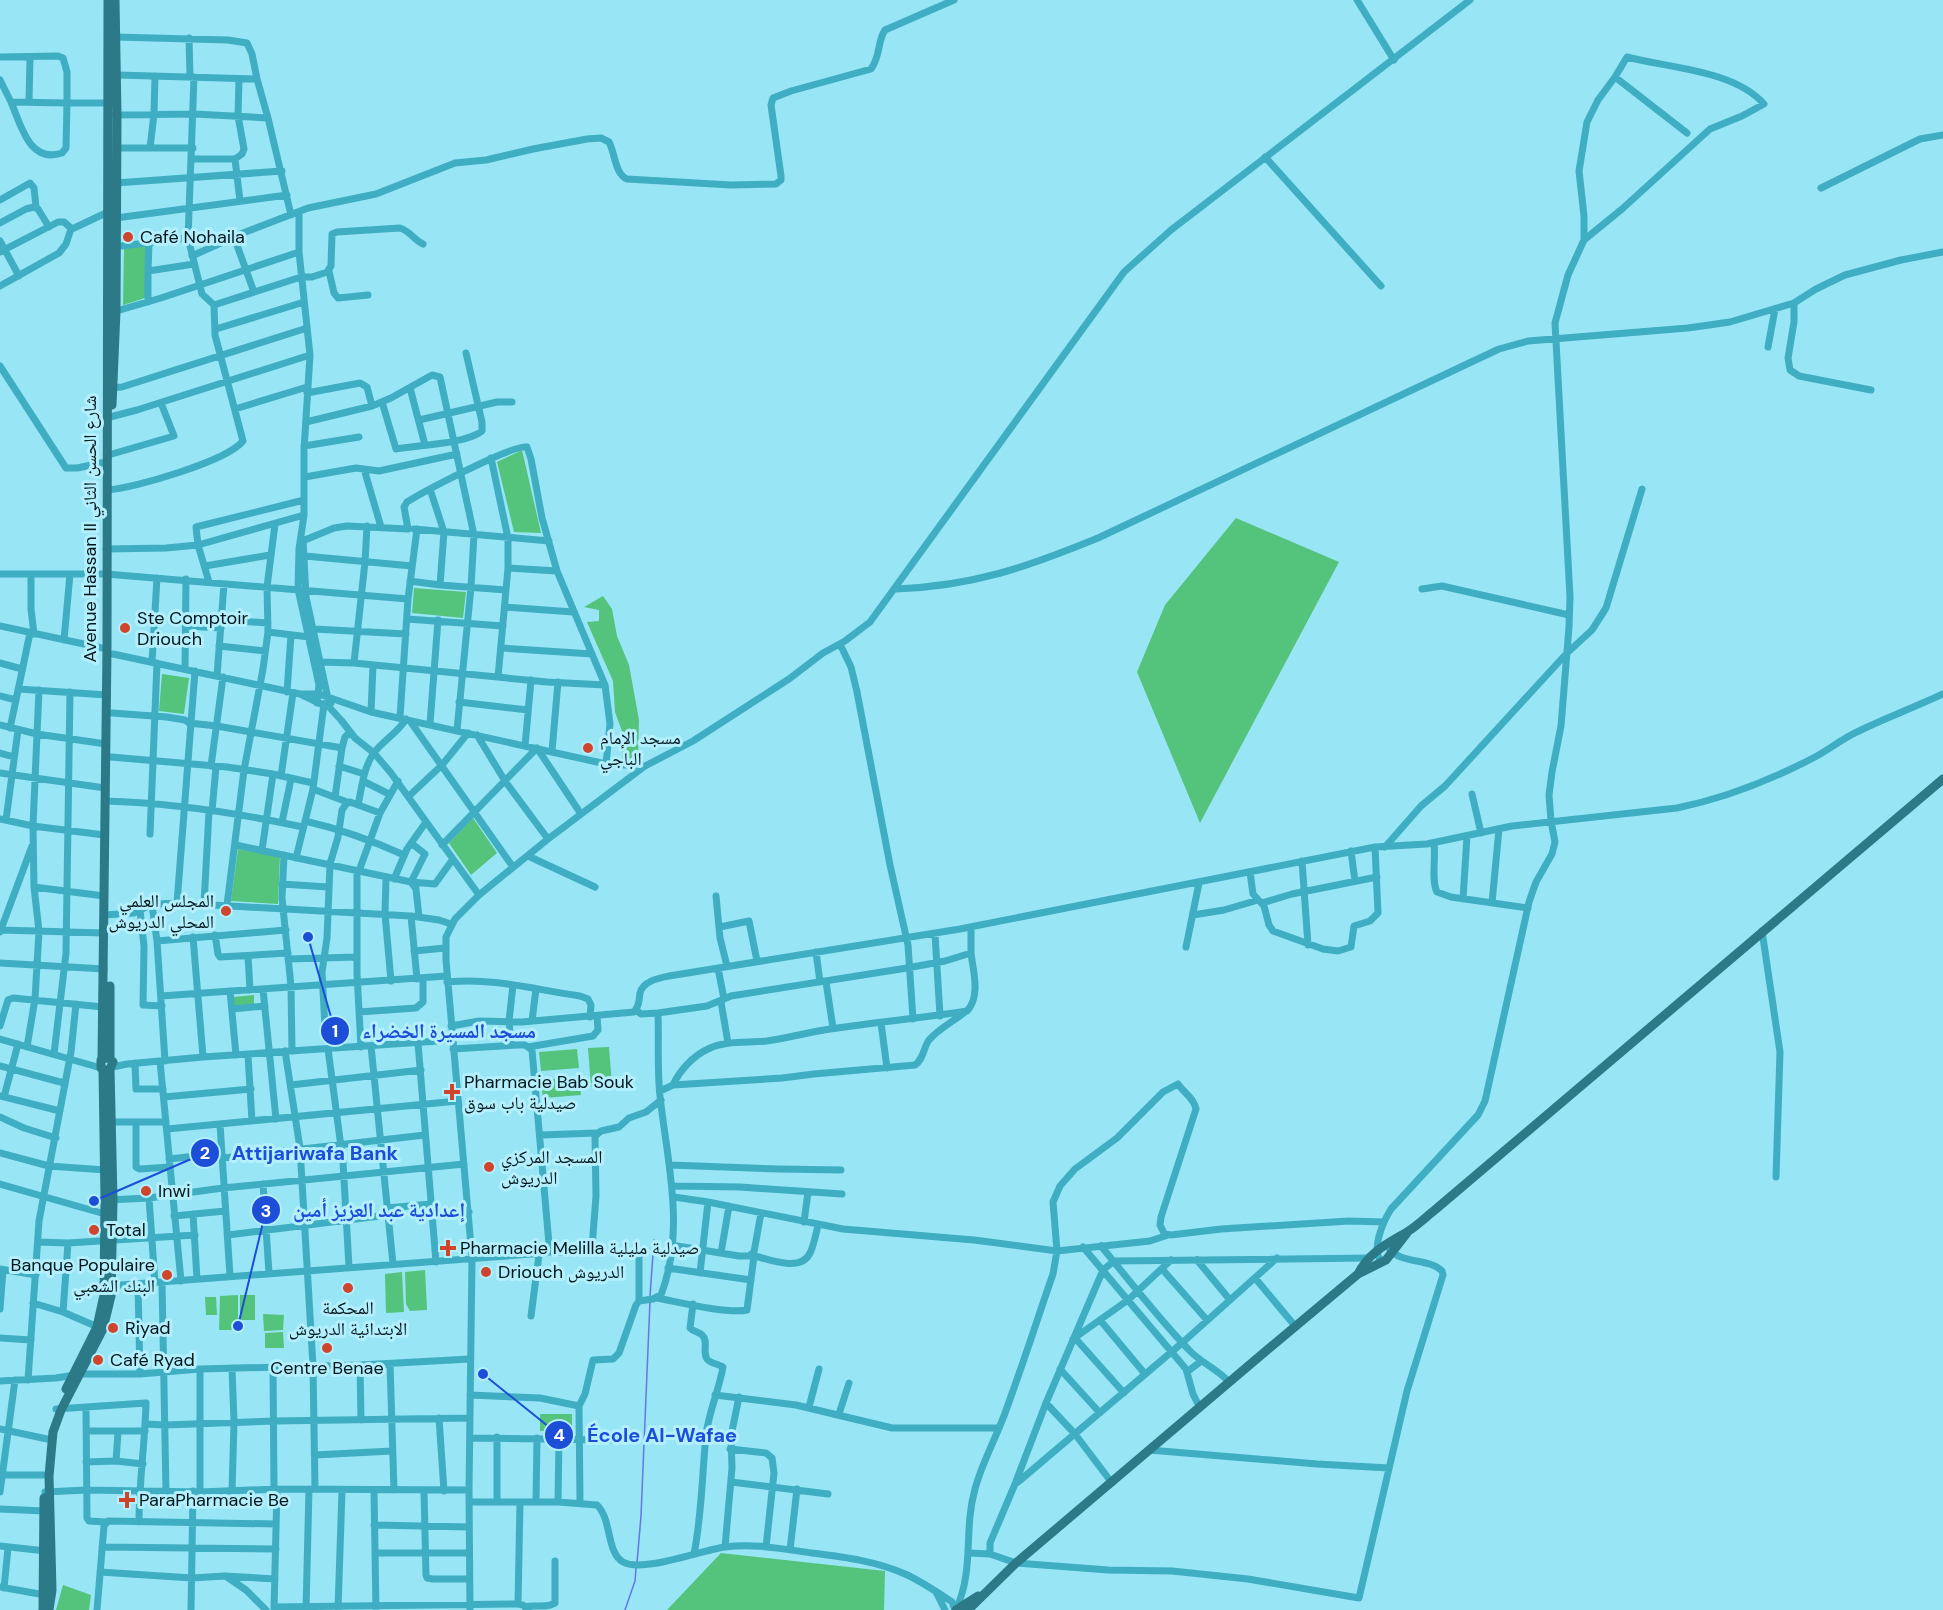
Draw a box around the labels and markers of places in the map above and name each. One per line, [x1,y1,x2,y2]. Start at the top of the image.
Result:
place label: Café Nohaila [140,225,245,249]
marker: Café Nohaila [121,230,135,244]
place label: Ste Comptoir Driouch [137,606,249,651]
marker: Ste Comptoir Driouch [118,621,132,635]
place label: مسجد الإمام الباجي [600,726,681,774]
marker: مسجد الإمام الباجي [581,741,595,755]
place label: المجلس العلمي المحلي الدريوش [109,889,214,937]
marker: المجلس العلمي المحلي الدريوش [219,904,233,918]
callout: مسجد المسيرة الخضراء [320,1012,548,1050]
place label: Pharmacie Bab Souk صيدلية باب سوق [464,1070,634,1115]
marker: Pharmacie Bab Souk صيدلية باب سوق [445,1085,459,1099]
callout: Attijariwafa Bank [190,1134,411,1172]
place label: المسجد المركزي الدريوش [501,1145,602,1190]
marker: المسجد المركزي الدريوش [482,1160,496,1174]
place label: Inwi [158,1179,191,1203]
marker: Inwi [139,1184,153,1198]
callout: إعدادية عبد العزيز أمين [251,1191,477,1229]
place label: Total [106,1218,146,1242]
marker: Total [87,1223,101,1237]
place label: Pharmacie Melilla صيدلية مليلية [460,1236,700,1260]
marker: Pharmacie Melilla صيدلية مليلية [441,1241,455,1255]
place label: Banque Populaire البنك الشعبي [11,1253,155,1301]
place label: Driouch الدريوش [498,1260,624,1284]
marker: Driouch الدريوش [479,1265,493,1279]
marker: Banque Populaire البنك الشعبي [160,1268,174,1282]
marker: المحكمة الابتدائية الدريوش [341,1281,355,1295]
place label: المحكمة الابتدائية الدريوش [289,1296,407,1341]
place label: Riyad [125,1316,171,1340]
marker: Riyad [106,1321,120,1335]
marker: Centre Benae [320,1341,334,1355]
place label: Café Ryad [110,1348,195,1372]
marker: Café Ryad [91,1353,105,1367]
place label: Centre Benae [270,1356,384,1380]
callout: École Al-Wafae [544,1416,749,1454]
place label: ParaPharmacie Be [139,1488,289,1512]
marker: ParaPharmacie Be [120,1493,134,1507]

